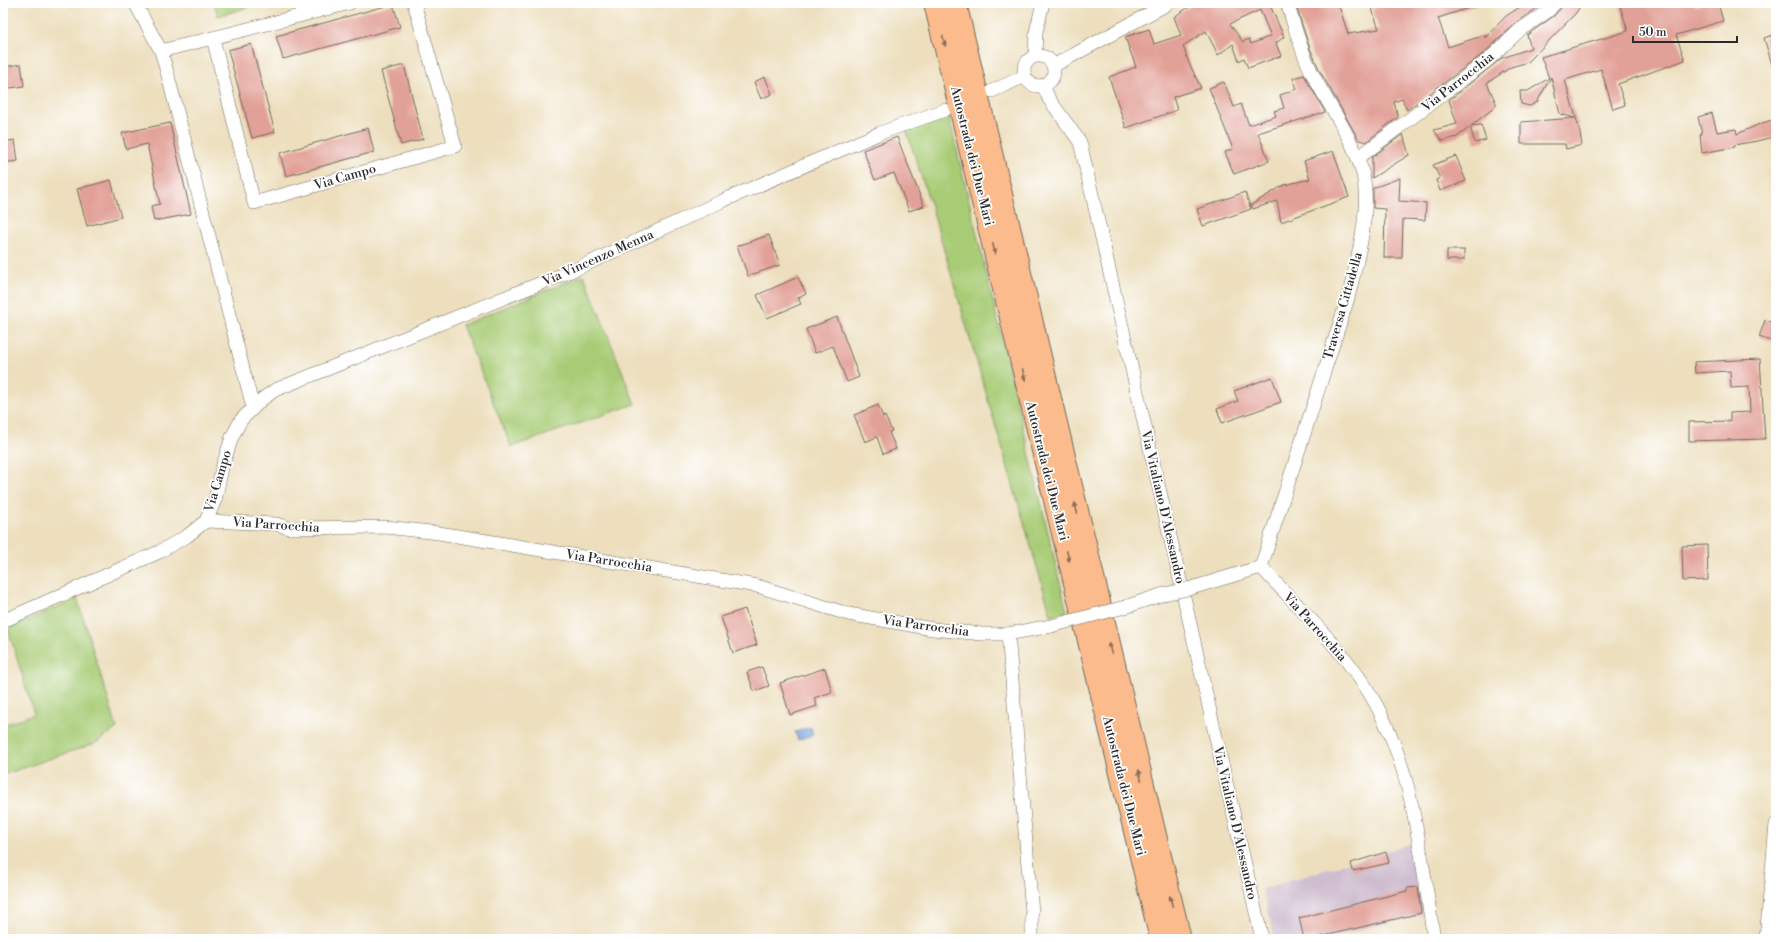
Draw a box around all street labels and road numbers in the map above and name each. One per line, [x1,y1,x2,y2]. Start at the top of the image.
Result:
street label: Via Parrocchia [1418,49,1498,116]
street label: Autostrada dei Due Mari [947,84,997,227]
street label: Via Campo [311,161,378,194]
street label: Via Vincenzo Menna [539,226,656,290]
street label: Traversa Cittadella [1320,250,1366,362]
street label: Autostrada dei Due Mari [1022,399,1072,542]
street label: Via Vitaliano D'Alessandro [1137,428,1188,585]
street label: Via Campo [201,448,235,515]
street label: Via Parrocchia [231,514,320,536]
street label: Via Parrocchia [564,546,654,576]
street label: Via Parrocchia [1279,589,1350,665]
street label: Via Parrocchia [881,612,971,640]
street label: Autostrada dei Due Mari [1099,714,1149,857]
street label: Via Vitaliano D'Alessandro [1209,744,1260,901]

